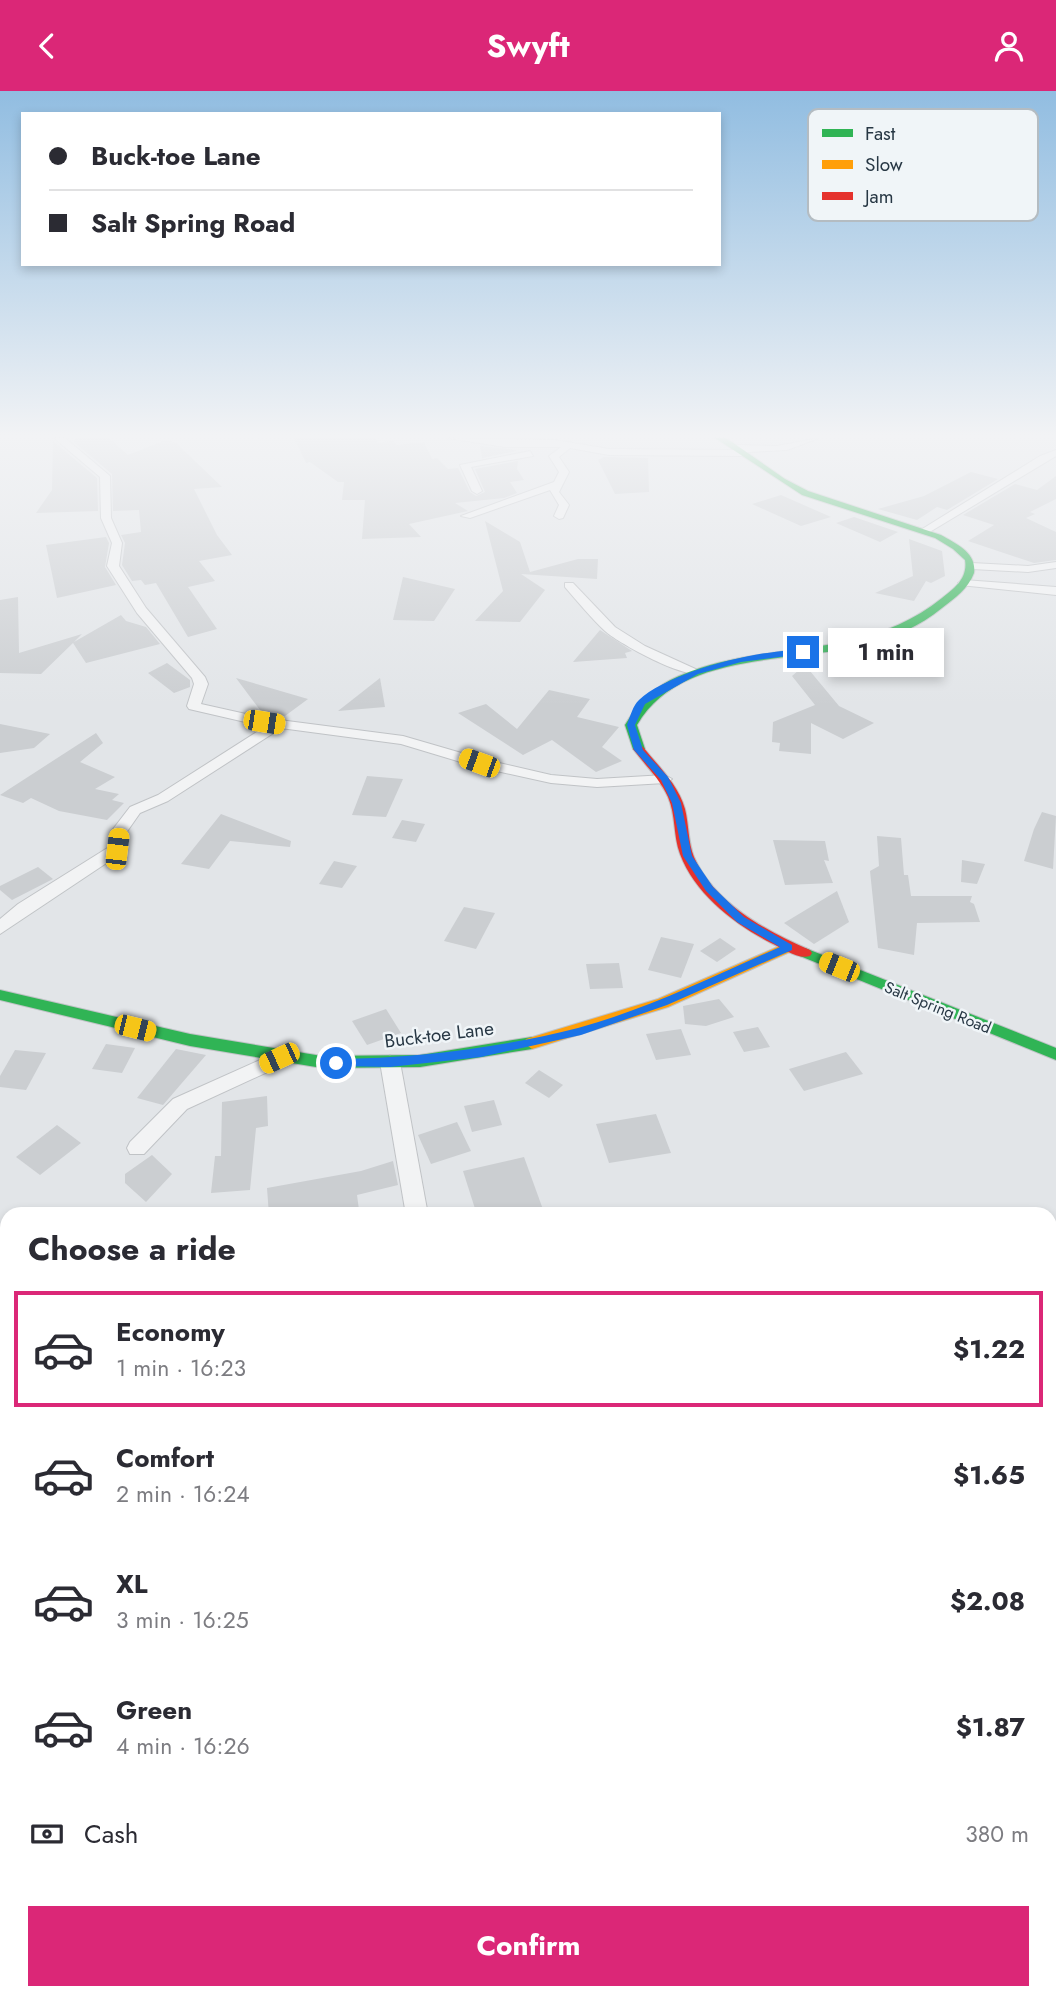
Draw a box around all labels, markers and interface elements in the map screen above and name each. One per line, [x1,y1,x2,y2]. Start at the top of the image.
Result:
text: Swyft [486,23,570,69]
icon: back [28,27,66,65]
icon: person [990,27,1028,65]
legend [808,109,1038,221]
text: Fast [865,120,896,147]
text: Buck-toe Lane [91,137,261,175]
text: Slow [865,151,903,178]
text: Jam [862,183,894,210]
text: Salt Spring Road [91,204,295,242]
callout: 1 min [828,627,943,677]
text: 1 min [857,635,915,669]
route end [787,636,819,668]
car [242,708,287,736]
car [456,746,503,780]
car [105,827,130,871]
car [816,949,863,985]
street label: Salt Spring Road [881,976,995,1039]
car [113,1013,158,1043]
street label: Buck-toe Lane [383,1014,495,1055]
car [256,1040,303,1076]
route start [320,1047,352,1079]
text: Choose a ride [28,1226,236,1272]
text: Economy [116,1313,225,1351]
icon: car [32,1318,95,1381]
text: $1.22 [953,1330,1025,1368]
text: 1 min · 16:23 [116,1351,246,1385]
text: Comfort [116,1439,214,1477]
icon: car [32,1444,95,1507]
text: $1.65 [953,1456,1025,1494]
text: 2 min · 16:24 [116,1477,250,1511]
text: XL [116,1565,148,1603]
icon: car [32,1570,95,1633]
text: $2.08 [950,1582,1025,1620]
text: 3 min · 16:25 [116,1603,249,1637]
text: Green [116,1691,192,1729]
icon: car [32,1696,95,1759]
text: $1.87 [956,1708,1025,1746]
text: 4 min · 16:26 [116,1729,250,1763]
icon: cash [28,1815,66,1853]
text: Cash [84,1815,138,1853]
text: 380 m [965,1817,1029,1851]
button: Confirm [28,1906,1029,1986]

